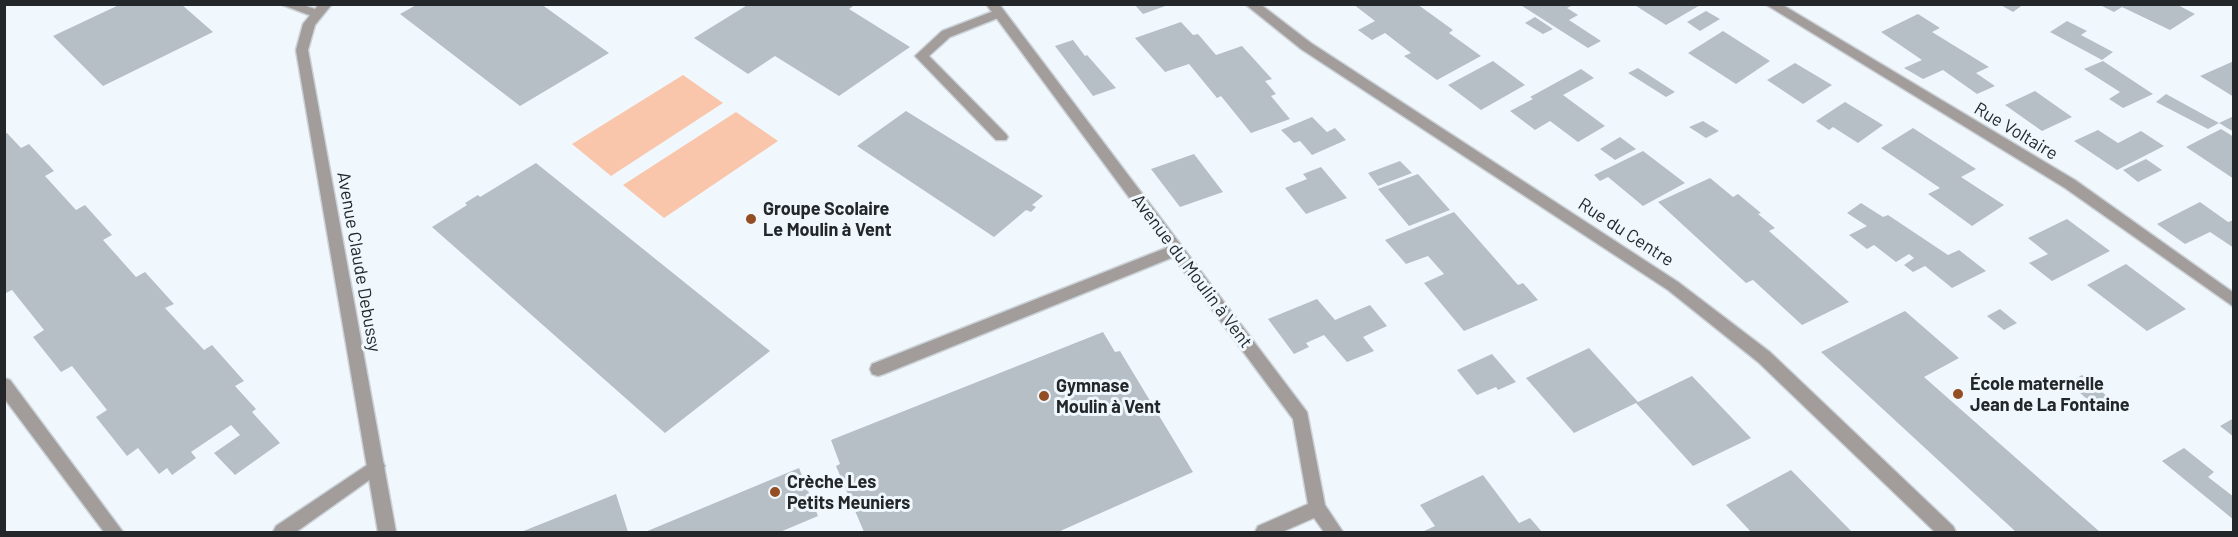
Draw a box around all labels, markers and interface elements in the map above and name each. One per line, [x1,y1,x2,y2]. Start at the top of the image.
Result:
street label: Rue Voltaire [1970,98,2062,164]
street label: Avenue Claude Debussy [332,170,386,354]
street label: Avenue du Moulin à Vent [1127,190,1257,352]
street label: Rue du Centre [1574,193,1678,271]
place label: Groupe Scolaire Le Moulin à Vent [763,198,892,240]
marker: Groupe Scolaire Le Moulin à Vent [744,212,758,226]
place label: École maternelle Jean de La Fontaine [1970,373,2130,416]
place label: Gymnase Moulin à Vent [1056,375,1161,418]
marker: École maternelle Jean de La Fontaine [1951,387,1965,401]
marker: Gymnase Moulin à Vent [1037,389,1051,403]
place label: Crèche Les Petits Meuniers [787,471,910,514]
marker: Crèche Les Petits Meuniers [768,485,782,499]

